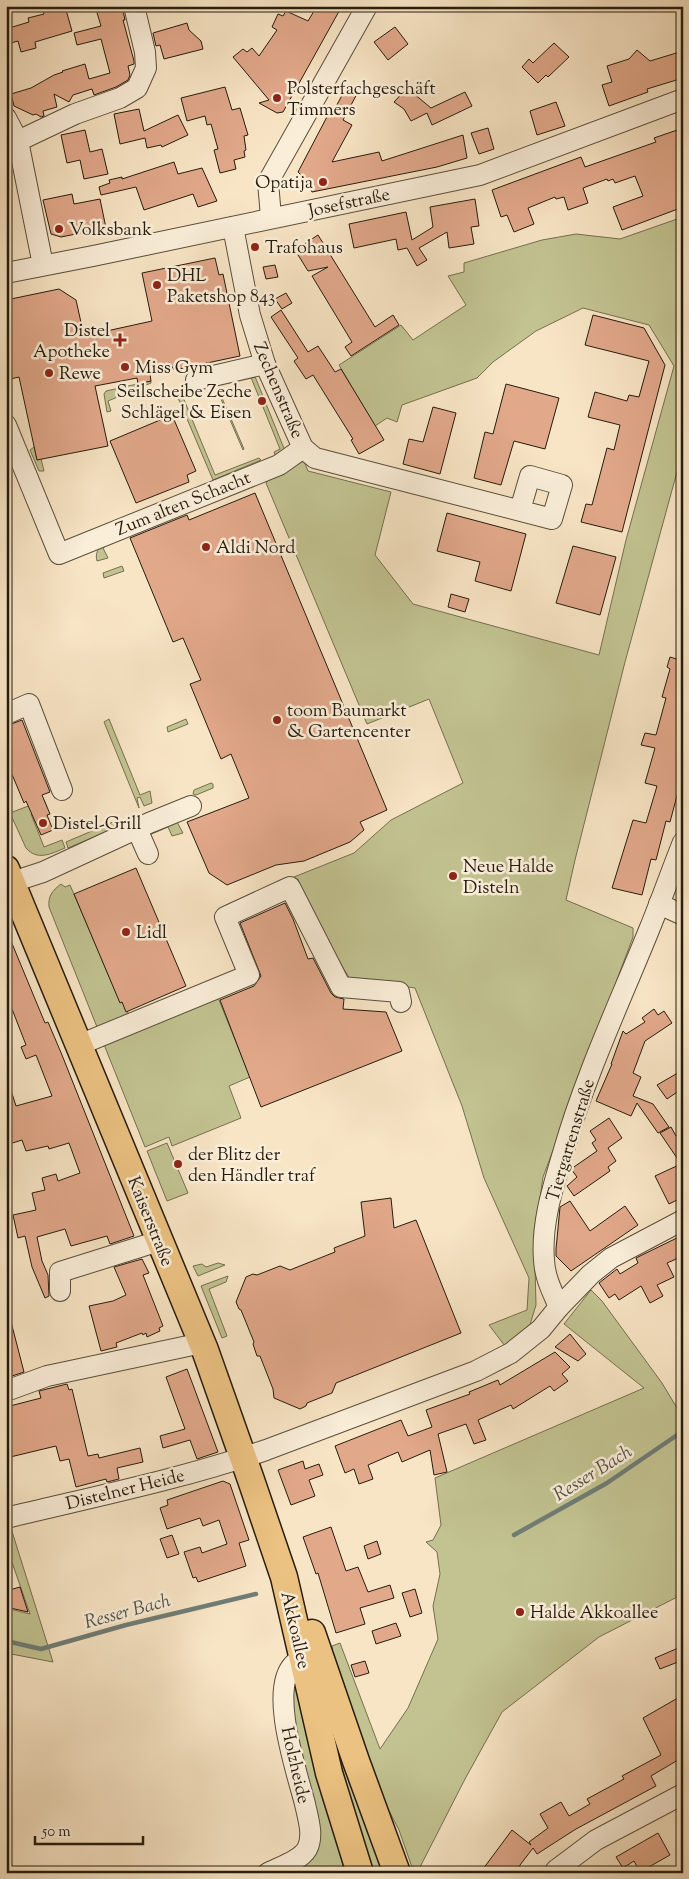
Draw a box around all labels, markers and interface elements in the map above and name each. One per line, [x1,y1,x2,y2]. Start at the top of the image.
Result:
place label: Polsterfachgeschäft Timmers [287,77,436,124]
marker: Polsterfachgeschäft Timmers [271,92,283,104]
place label: Opatija [255,171,313,197]
marker: Opatija [317,176,329,188]
street label: Josefstraße [305,183,393,225]
place label: Volksbank [69,218,152,244]
marker: Volksbank [53,223,65,235]
place label: Trafohaus [265,236,343,262]
marker: Trafohaus [249,241,261,253]
place label: DHL Paketshop 843 [167,264,275,311]
marker: DHL Paketshop 843 [151,279,163,291]
place label: Distel Apotheke [33,319,110,366]
marker: Distel Apotheke [114,334,126,346]
street label: Zechenstraße [245,339,309,443]
place label: Miss Gym [135,356,213,382]
marker: Miss Gym [119,361,131,373]
place label: Rewe [59,362,101,388]
marker: Rewe [43,367,55,379]
place label: Seilscheibe Zeche Schlägel & Eisen [117,380,252,427]
marker: Seilscheibe Zeche Schlägel & Eisen [256,395,268,407]
street label: Zum alten Schacht [112,466,255,544]
place label: Aldi Nord [216,536,295,562]
marker: Aldi Nord [200,541,212,553]
place label: toom Baumarkt & Gartencenter [287,699,411,746]
marker: toom Baumarkt & Gartencenter [271,714,283,726]
place label: Distel-Grill [53,812,142,838]
marker: Distel-Grill [37,817,49,829]
place label: Neue Halde Disteln [463,855,554,902]
marker: Neue Halde Disteln [447,870,459,882]
place label: Lidl [136,921,167,947]
marker: Lidl [120,926,132,938]
street label: Tiergartenstraße [541,1076,603,1205]
place label: der Blitz der den Händler traf [188,1143,316,1190]
marker: der Blitz der den Händler traf [172,1158,184,1170]
street label: Kaiserstraße [119,1173,179,1271]
water label: Resser Bach [549,1439,639,1509]
street label: Distelner Heide [63,1464,188,1518]
water label: Resser Bach [82,1588,175,1637]
street label: Akkoallee [273,1589,316,1672]
place label: Halde Akkoallee [530,1601,658,1627]
marker: Halde Akkoallee [514,1606,526,1618]
street label: Holzheide [273,1725,315,1806]
scale bar [35,1814,142,1846]
text: 50 m [41,1822,71,1843]

